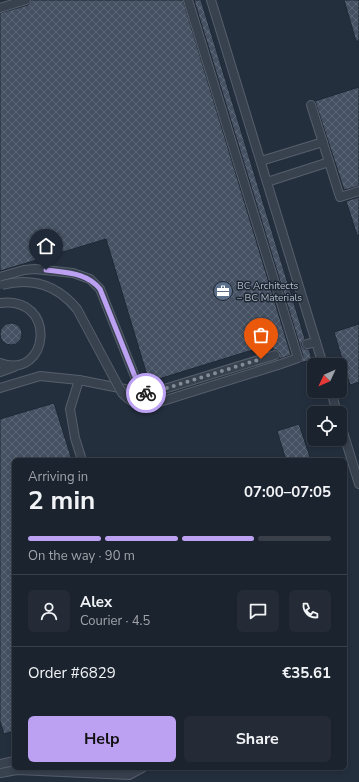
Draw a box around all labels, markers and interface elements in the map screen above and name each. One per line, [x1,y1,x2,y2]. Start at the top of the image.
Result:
pin [29,229,63,270]
icon: home [35,235,57,257]
place label: BC Architects – BC Materials [237,279,302,305]
office icon: BC Architects – BC Materials [212,280,234,302]
pin [244,318,278,359]
icon: bag [250,324,272,346]
north arrow [307,358,347,398]
map controls [307,358,347,446]
courier [126,373,166,413]
icon: bike [135,382,157,404]
button: locate [307,406,347,446]
text: Arriving in [28,468,88,486]
text: 07:00–07:05 [244,482,331,502]
text: 2 min [28,483,95,518]
text: On the way · 90 m [28,547,135,565]
button: person [28,590,70,632]
button: chat [237,590,279,632]
button: phone [289,590,331,632]
text: Alex [80,592,112,612]
text: Courier · 4.5 [80,612,150,630]
text: Order #6829 [28,663,116,683]
text: €35.61 [282,663,331,683]
button: Help [28,716,176,762]
button: Share [184,716,331,762]

